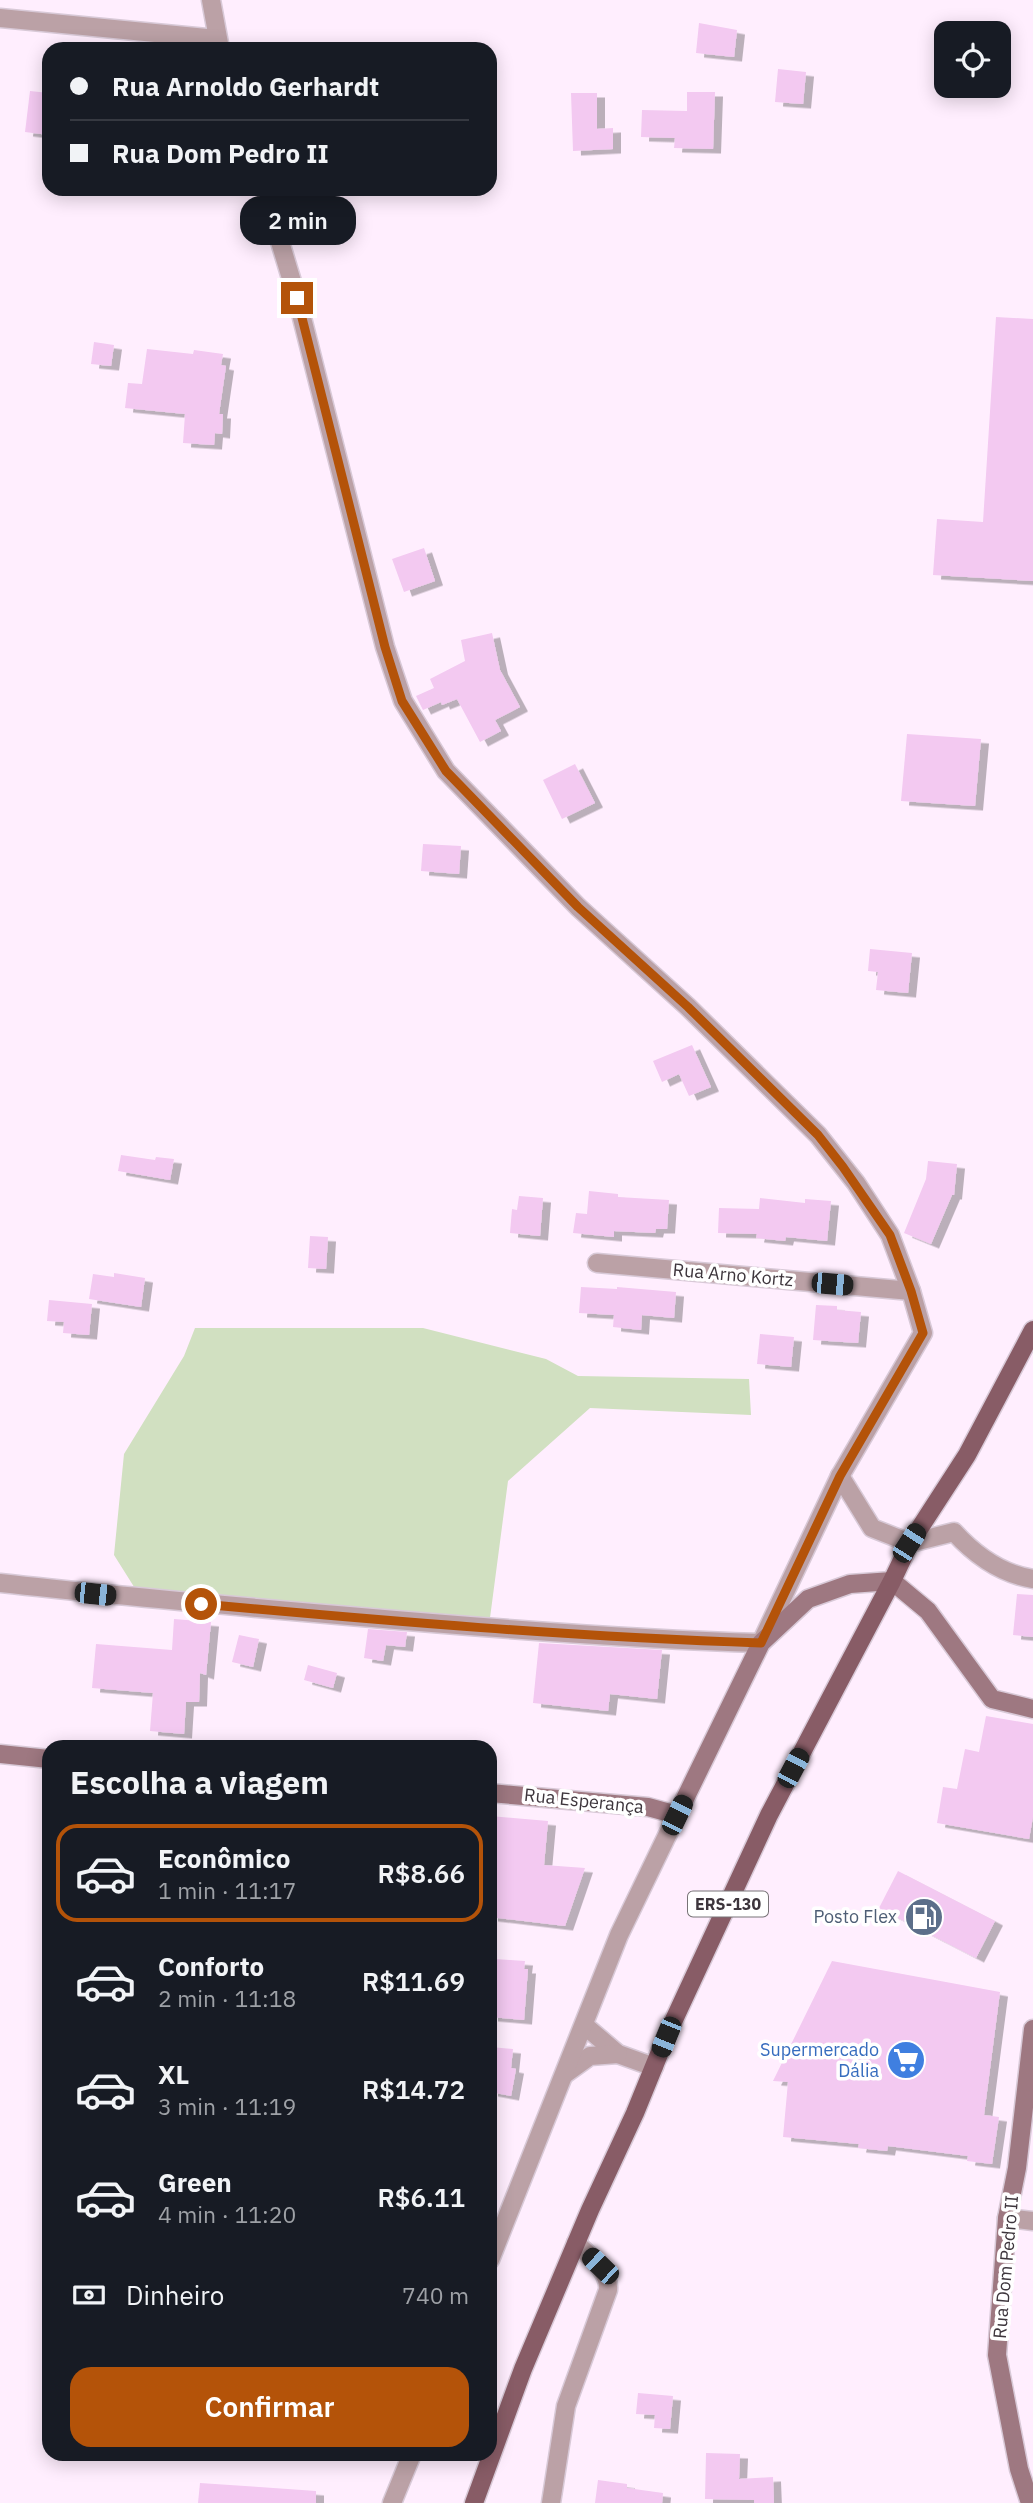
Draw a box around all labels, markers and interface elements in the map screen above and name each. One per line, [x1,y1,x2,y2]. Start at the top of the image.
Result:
map controls [934,21,1011,98]
button: locate [934,21,1011,98]
text: Rua Arnoldo Gerhardt [112,69,379,103]
text: Rua Dom Pedro II [112,136,329,170]
callout: 2 min [239,196,355,246]
text: 2 min [268,205,328,235]
route end [281,282,313,314]
street label: Rua Arno Kortz [672,1258,794,1291]
car [811,1272,854,1296]
car [889,1520,930,1566]
car [74,1581,117,1607]
route start [185,1588,217,1620]
car [774,1745,813,1791]
text: Escolha a viagem [70,1761,329,1803]
street label: Rua Esperança [523,1783,645,1818]
car [659,1792,696,1838]
text: Econômico [158,1841,290,1875]
icon: car [74,1842,137,1905]
text: R$8.66 [378,1856,465,1890]
text: 1 min · 11:17 [158,1875,296,1905]
road number: ERS-130 [688,1892,768,1916]
fuel station icon: Posto Flex [903,1896,945,1938]
place label: Posto Flex [813,1905,897,1928]
text: Conforto [158,1949,264,1983]
icon: car [74,1950,137,2013]
text: R$11.69 [362,1964,465,1998]
text: 2 min · 11:18 [158,1983,296,2013]
car [649,2014,684,2060]
place label: Supermercado Dália [760,2038,879,2082]
supermarket icon: Supermercado Dália [885,2039,927,2081]
text: XL [158,2057,189,2091]
icon: car [74,2058,137,2121]
text: R$14.72 [362,2072,465,2106]
text: 3 min · 11:19 [158,2091,296,2121]
text: Green [158,2165,232,2199]
icon: car [74,2166,137,2229]
text: R$6.11 [378,2180,465,2214]
street label: Rua Dom Pedro II [988,2194,1023,2340]
text: 4 min · 11:20 [158,2199,296,2229]
car [578,2244,623,2288]
icon: cash [70,2276,108,2314]
text: Dinheiro [126,2278,224,2312]
text: 740 m [402,2280,469,2310]
button: Confirmar [70,2367,469,2447]

